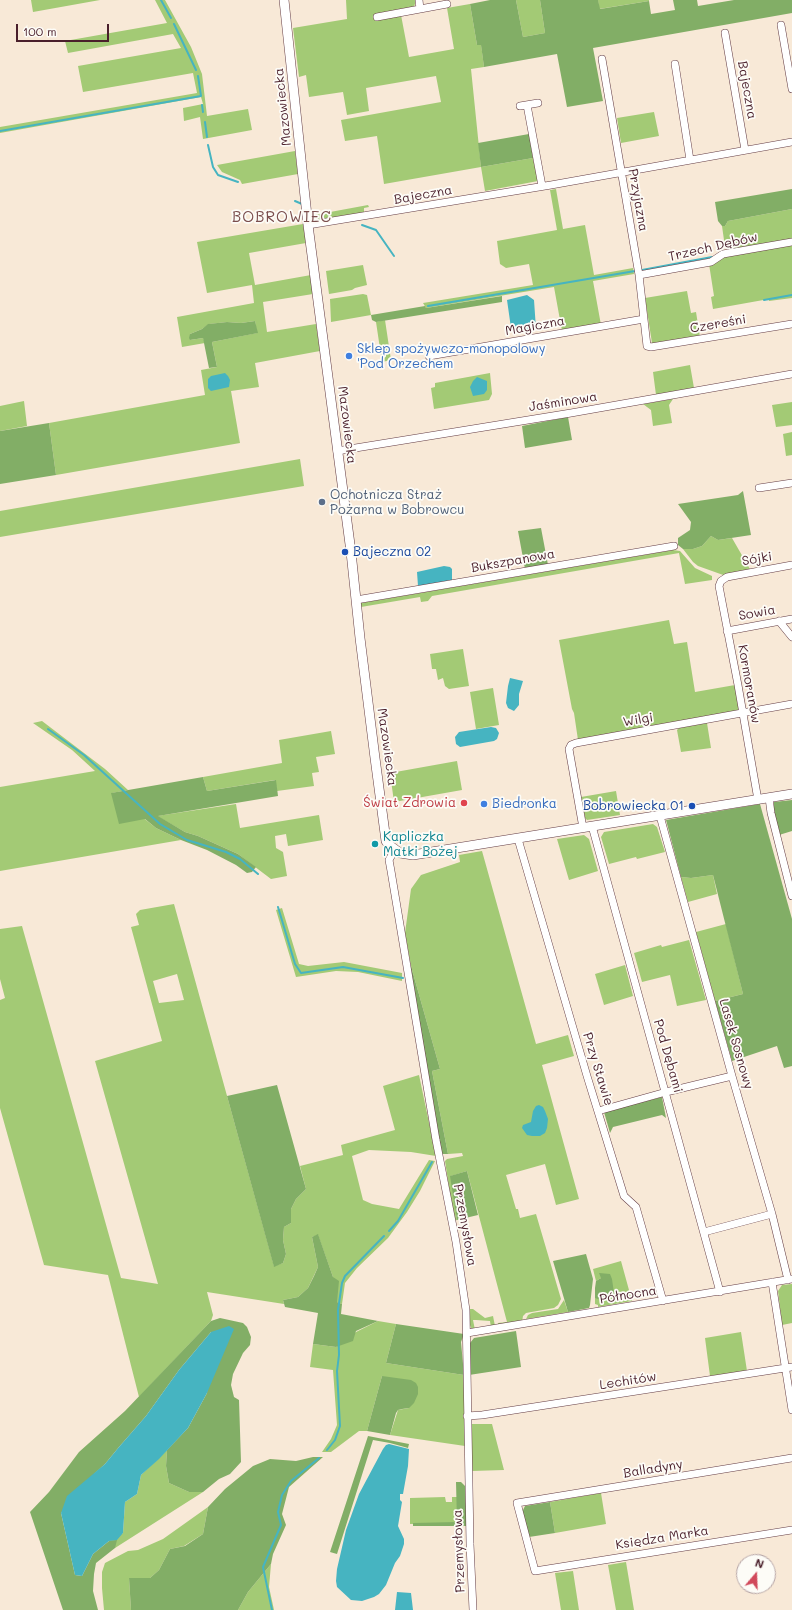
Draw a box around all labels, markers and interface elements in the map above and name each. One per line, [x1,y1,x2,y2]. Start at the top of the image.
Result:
scale bar [18,16,111,42]
text: 100 m [23,23,57,39]
street label: Bajeczna [734,60,760,120]
street label: Mazowiecka [271,67,295,147]
street label: Przyjazna [625,167,651,233]
street label: Bajeczna [393,182,453,208]
district label: BOBROWIEC [232,208,332,226]
street label: Trzech Dębów [667,229,759,265]
street label: Czereśni [689,311,747,337]
street label: Magiczna [504,313,566,339]
place label: Sklep spożywczo-monopolowy 'Pod Orzechem [357,341,545,372]
marker: Sklep spożywczo-monopolowy 'Pod Orzechem [344,351,354,361]
street label: Mazowiecka [334,385,360,465]
street label: Jaśminowa [528,389,598,415]
place label: Ochotnicza Straż Pożarna w Bobrowcu [330,487,464,518]
marker: Ochotnicza Straż Pożarna w Bobrowcu [317,497,327,507]
place label: Bajeczna 02 [353,544,431,560]
street label: Bukszpanowa [470,546,556,576]
marker: Bajeczna 02 [340,547,350,557]
street label: Sójki [741,549,773,569]
street label: Sowia [737,602,777,624]
street label: Kormoranów [734,643,764,725]
street label: Mazowiecka [374,707,400,787]
street label: Wilgi [622,710,654,730]
place label: Świat Zdrowia [363,795,456,811]
place label: Biedronka [492,796,557,812]
marker: Świat Zdrowia [459,798,469,808]
place label: Bobrowiecka 01 [583,798,684,814]
marker: Biedronka [479,799,489,809]
marker: Bobrowiecka 01 [687,801,697,811]
place label: Kapliczka Matki Bożej [383,829,458,860]
marker: Kapliczka Matki Bożej [370,839,380,849]
street label: Lasek Sosnowy [716,997,756,1091]
street label: Pod Dębami [650,1017,686,1095]
street label: Przy Stawie [579,1030,617,1108]
street label: Przemysłowa [450,1183,480,1267]
street label: Północna [598,1283,658,1307]
street label: Lechitów [598,1369,658,1393]
street label: Balladyny [622,1457,684,1481]
street label: Przemysłowa [450,1509,468,1593]
street label: Księdza Marka [614,1523,710,1553]
north arrow [736,1554,776,1594]
text: N [753,1555,766,1572]

